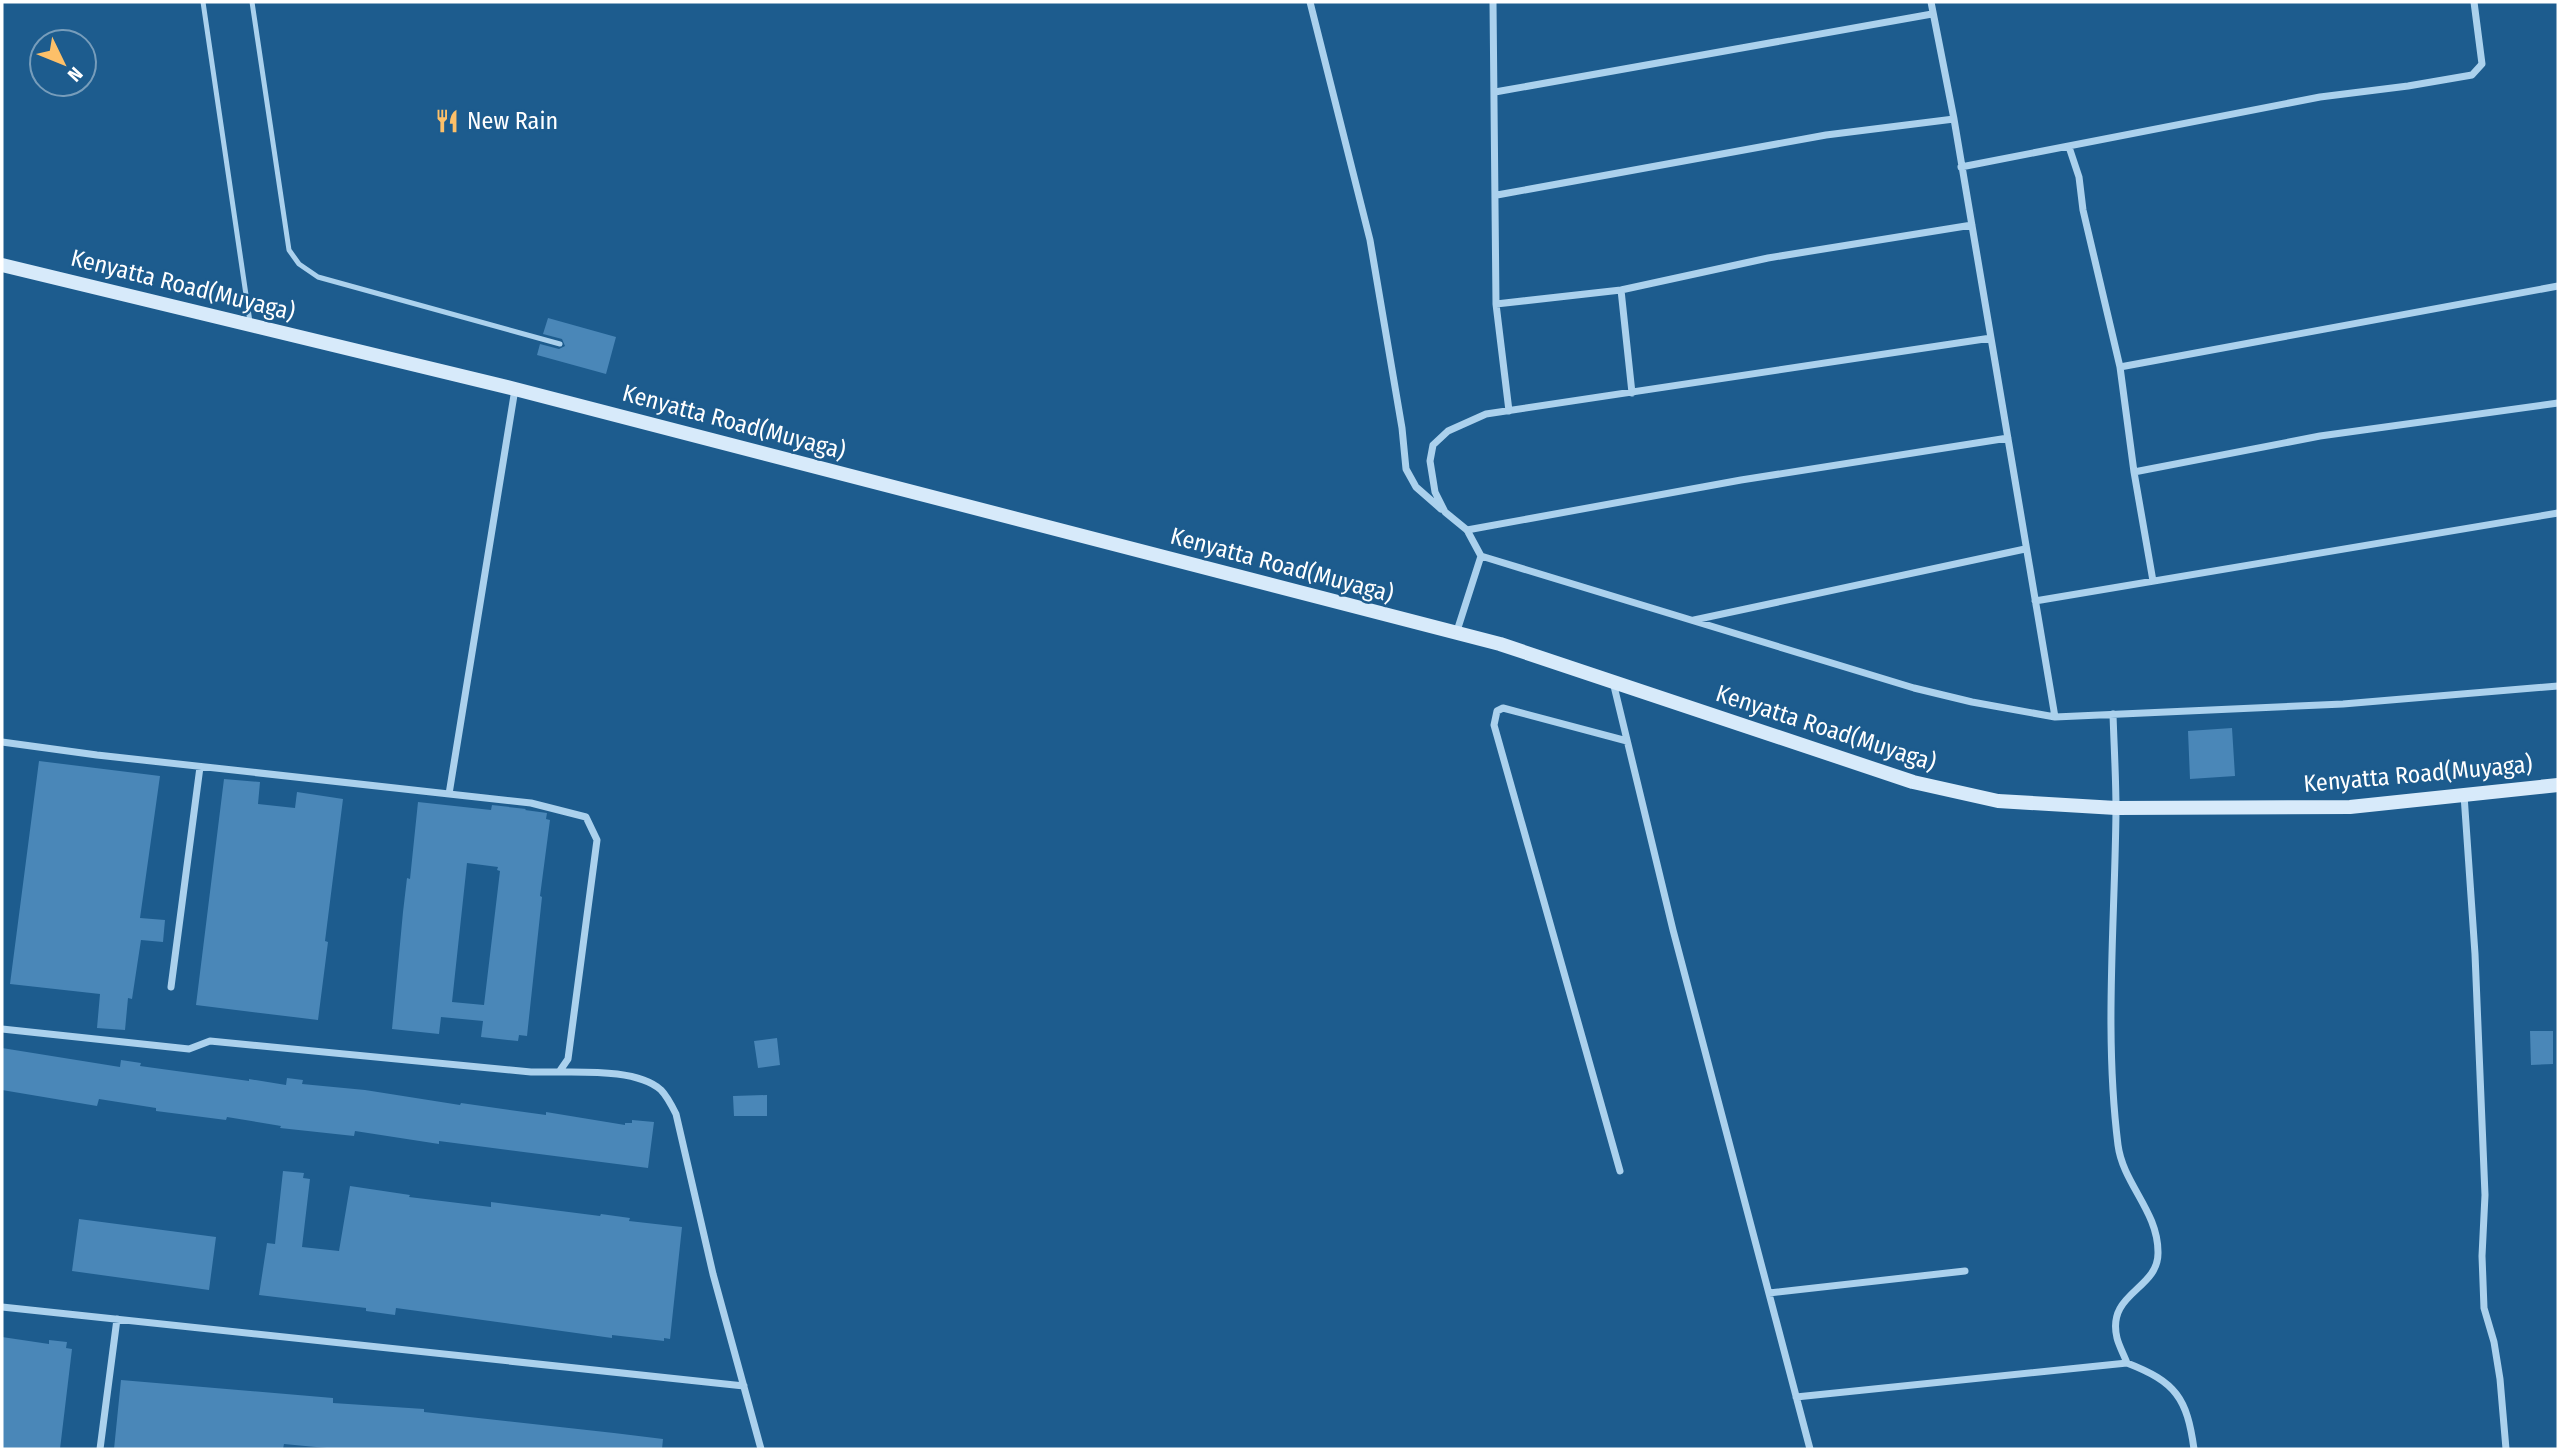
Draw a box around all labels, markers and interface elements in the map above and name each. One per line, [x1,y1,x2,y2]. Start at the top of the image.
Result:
north arrow [28,28,98,98]
text: N [63,62,87,86]
restaurant icon: New Rain [433,107,461,135]
place label: New Rain [467,107,558,135]
street label: Kenyatta Road(Muyaga) [68,244,298,326]
street label: Kenyatta Road(Muyaga) [619,379,849,465]
street label: Kenyatta Road(Muyaga) [1167,522,1397,608]
street label: Kenyatta Road(Muyaga) [1712,679,1940,777]
street label: Kenyatta Road(Muyaga) [2302,750,2534,798]

